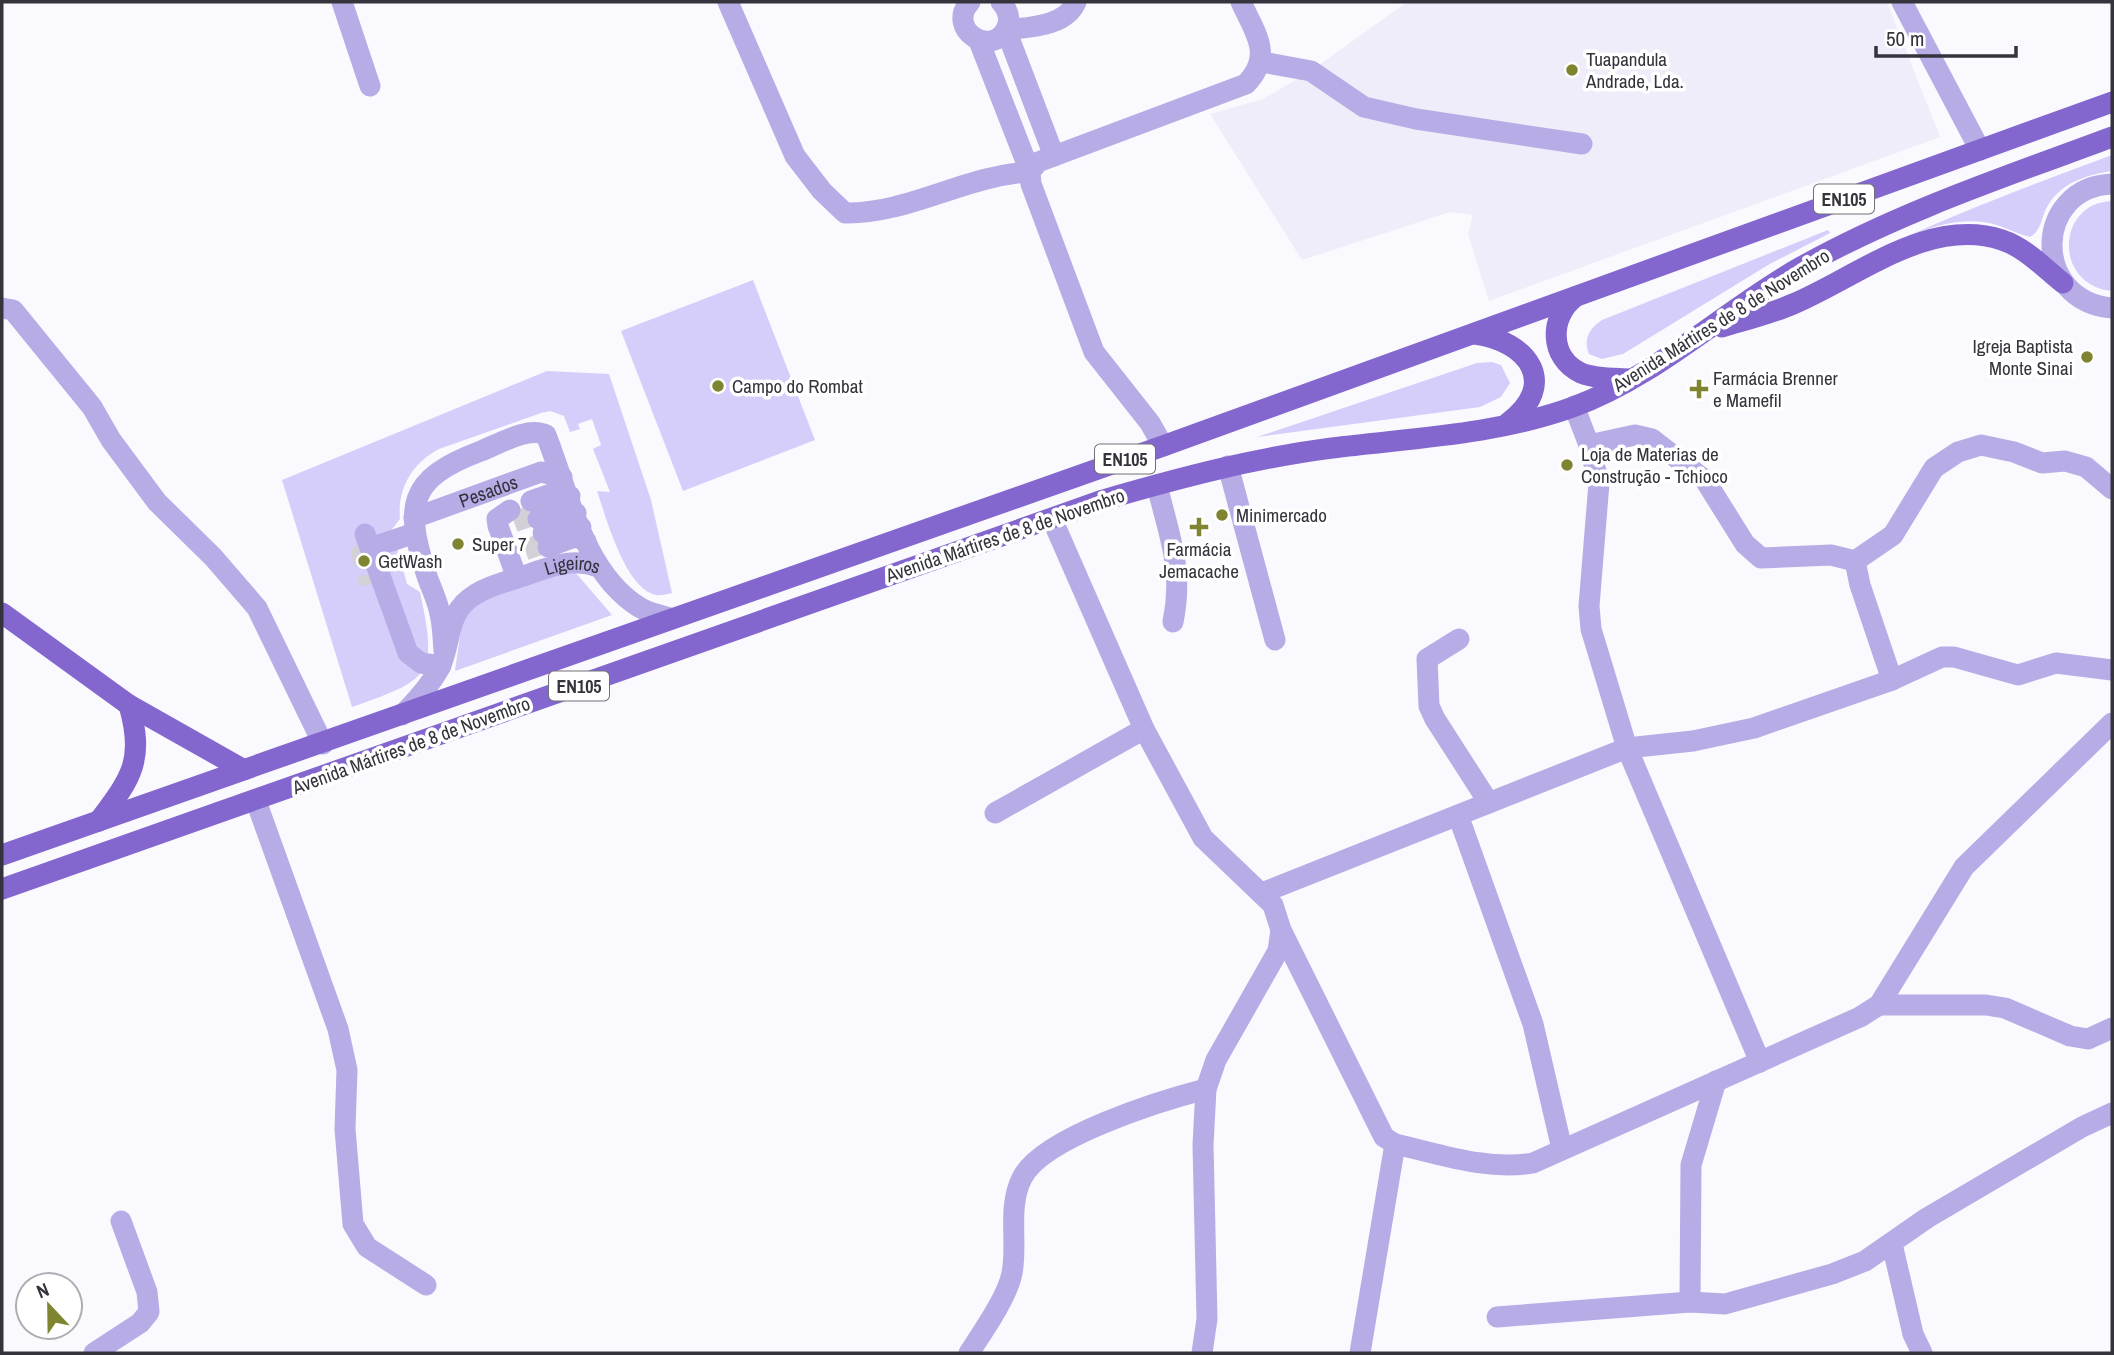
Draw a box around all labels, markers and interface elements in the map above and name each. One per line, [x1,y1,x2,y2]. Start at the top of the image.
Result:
scale bar [1876,14,2016,58]
text: 50 m [1886,24,1924,53]
place label: Tuapandula Andrade, Lda. [1585,46,1684,94]
marker: Tuapandula Andrade, Lda. [1564,62,1580,78]
road number: EN105 [1814,184,1874,214]
street label: Avenida Mártires de 8 de Novembro [1607,242,1834,398]
place label: Igreja Baptista Monte Sinai [1973,333,2073,381]
marker: Igreja Baptista Monte Sinai [2079,349,2095,365]
place label: Farmácia Brenner e Mamefil [1713,365,1839,413]
place label: Campo do Rombat [732,373,863,399]
marker: Campo do Rombat [710,378,726,394]
marker: Farmácia Brenner e Mamefil [1691,381,1707,397]
place label: Loja de Materias de Construção - Tchioco [1581,441,1728,489]
road number: EN105 [1095,444,1155,474]
marker: Loja de Materias de Construção - Tchioco [1559,457,1575,473]
street label: Pesados [455,468,521,514]
street label: Avenida Mártires de 8 de Novembro [881,482,1128,588]
place label: Minimercado [1236,502,1327,528]
marker: Minimercado [1214,507,1230,523]
marker: Farmácia Jemacache [1191,519,1207,535]
place label: Super 7 [472,531,527,557]
marker: Super 7 [450,536,466,552]
place label: Farmácia Jemacache [1159,536,1239,584]
place label: GetWash [378,548,442,574]
street label: Ligeiros [541,550,604,581]
marker: GetWash [356,553,372,569]
road number: EN105 [549,672,609,700]
street label: Avenida Mártires de 8 de Novembro [288,690,533,800]
north arrow [14,1271,84,1341]
text: N [33,1276,53,1304]

